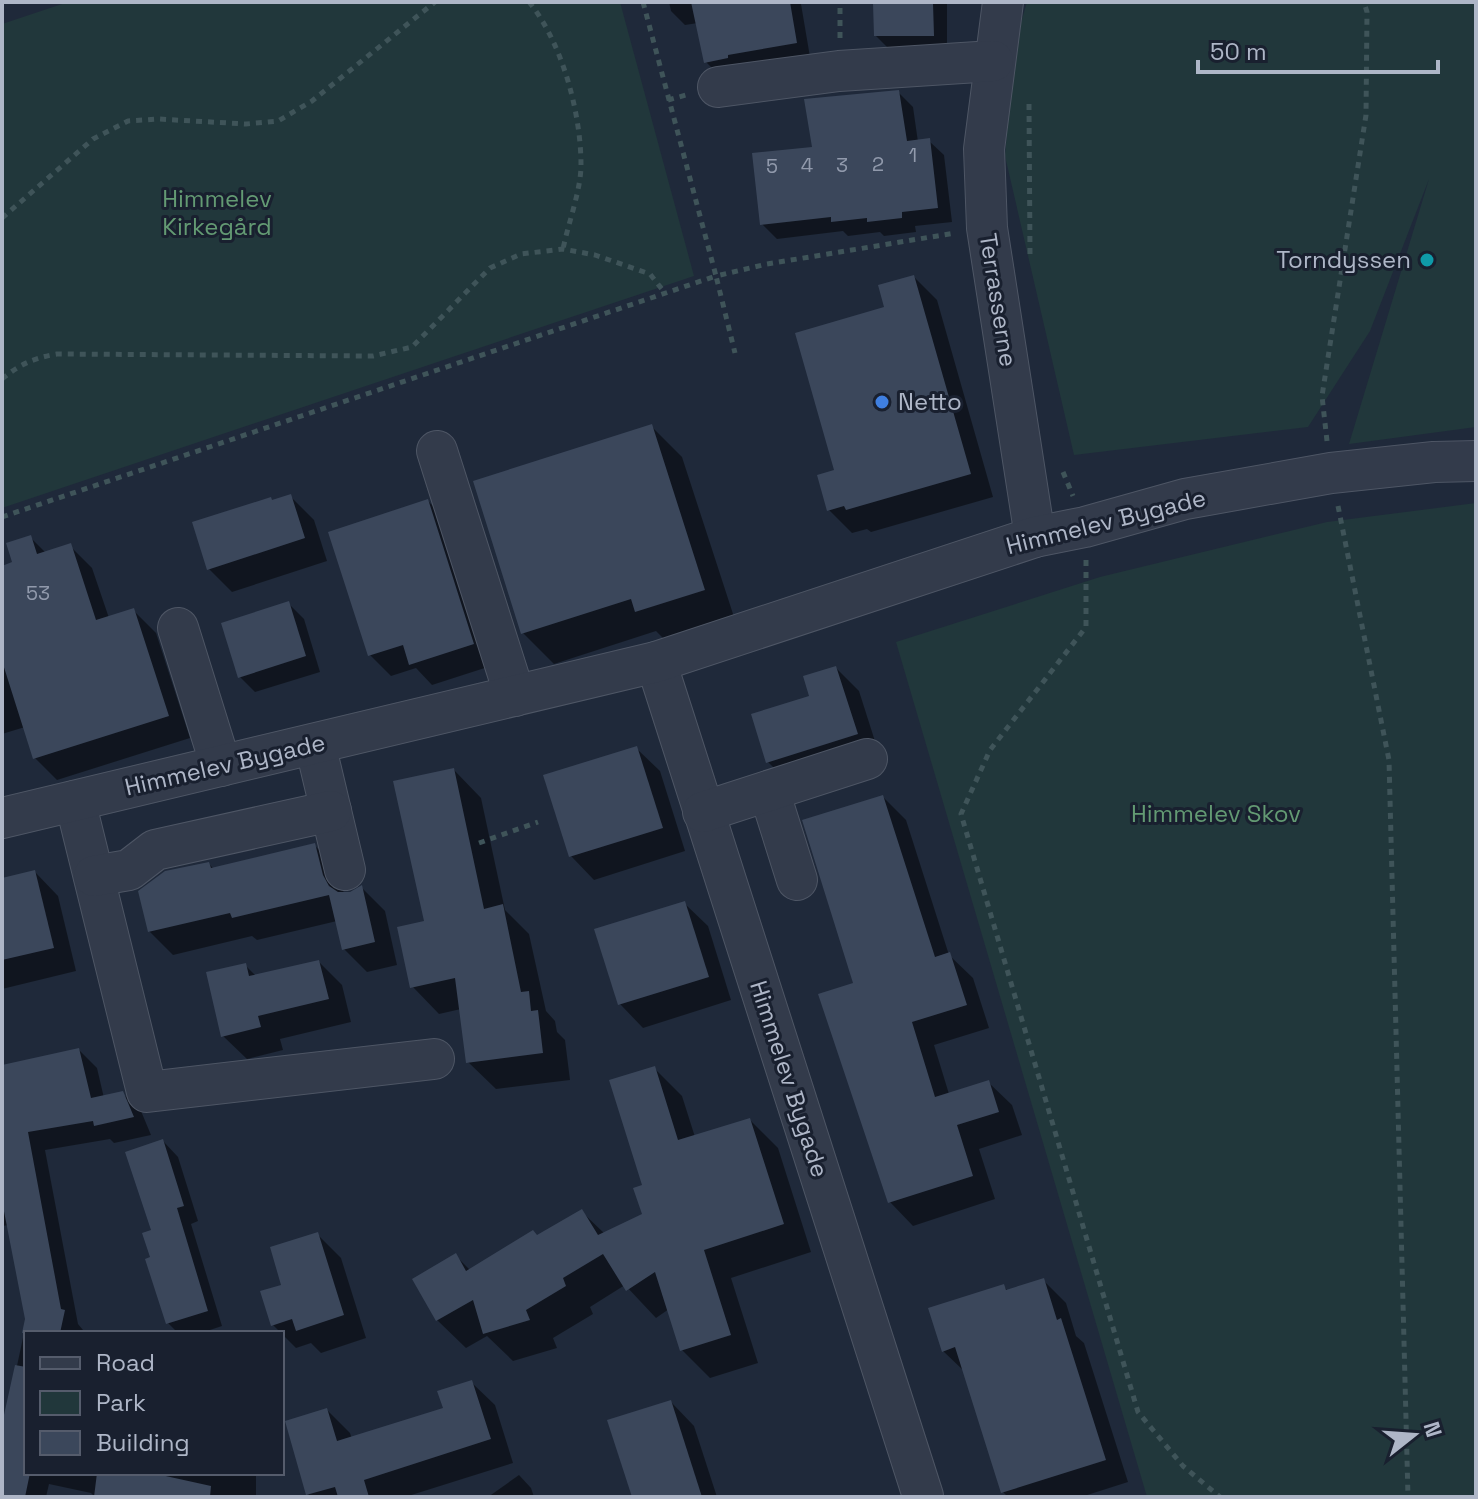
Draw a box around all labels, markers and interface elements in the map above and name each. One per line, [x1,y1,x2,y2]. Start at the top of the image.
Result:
scale bar [1198,24,1438,74]
text: 50 m [1210,36,1267,67]
house number: 1 [909,142,917,168]
house number: 2 [872,151,884,177]
house number: 4 [801,152,813,178]
house number: 3 [836,152,848,178]
house number: 5 [766,153,778,179]
park label: Himmelev Kirkegård [162,183,272,242]
street label: Terrasserne [973,231,1024,369]
place label: Torndyssen [1276,244,1411,275]
marker: Torndyssen [1418,251,1436,269]
place label: Netto [898,386,962,417]
marker: Netto [873,393,891,411]
street label: Himmelev Bygade [1003,482,1209,561]
house number: 53 [26,580,50,606]
street label: Himmelev Bygade [122,726,328,803]
park label: Himmelev Skov [1131,798,1301,829]
street label: Himmelev Bygade [743,977,836,1181]
legend [24,1331,284,1475]
text: Road [96,1347,155,1378]
text: Park [96,1387,146,1418]
north arrow [1374,1395,1454,1475]
text: N [1418,1418,1449,1440]
text: Building [96,1427,190,1458]

